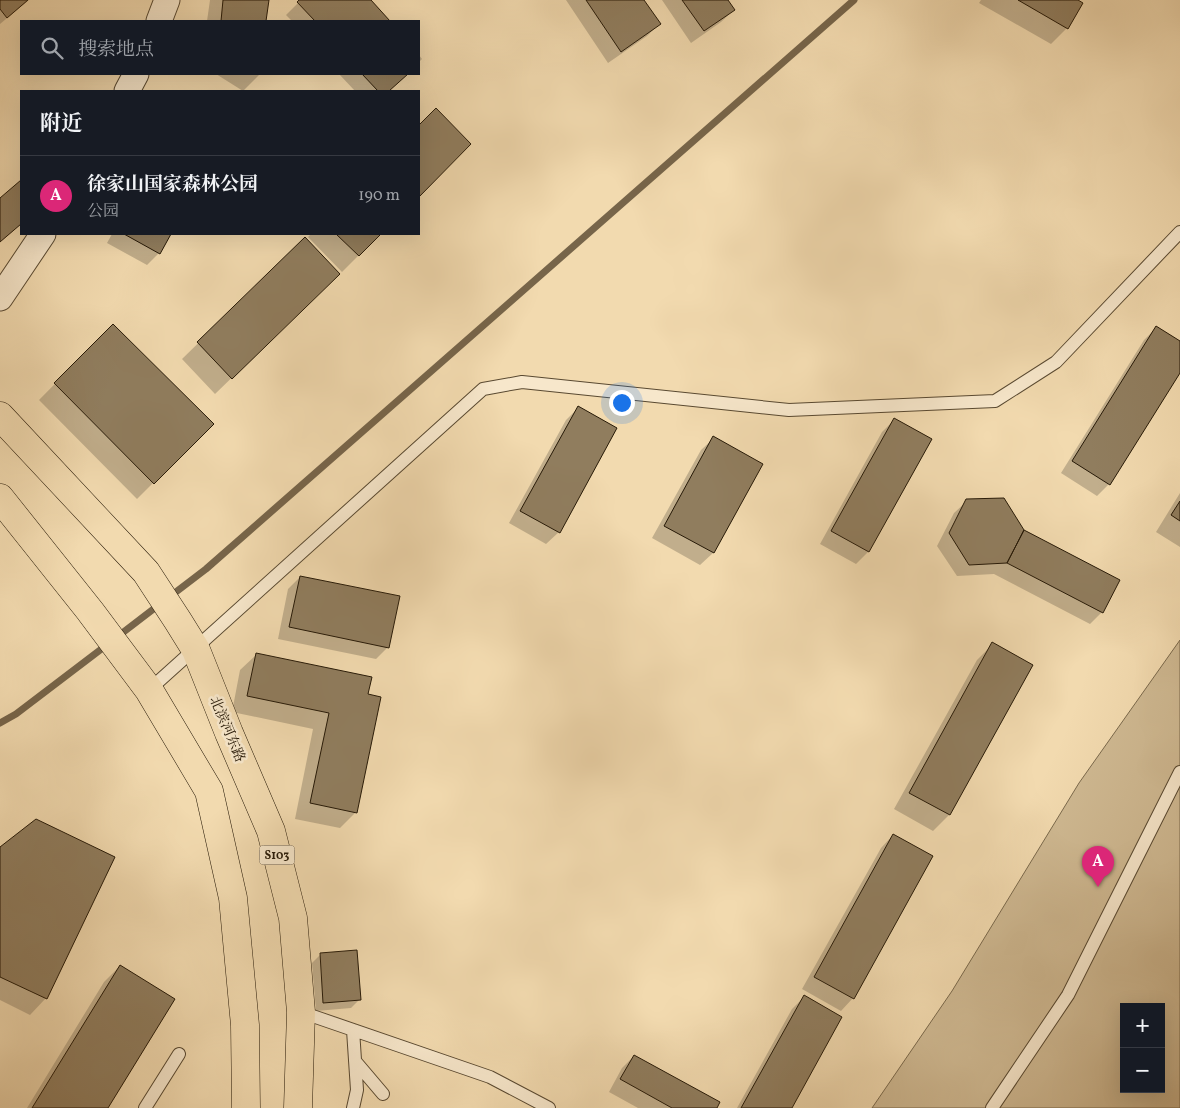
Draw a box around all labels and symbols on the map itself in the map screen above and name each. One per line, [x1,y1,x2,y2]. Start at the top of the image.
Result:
your location [609,390,635,416]
street label: 北滨河东路 [204,694,249,766]
road number: S103 [260,846,294,864]
pin: A [1082,846,1114,887]

